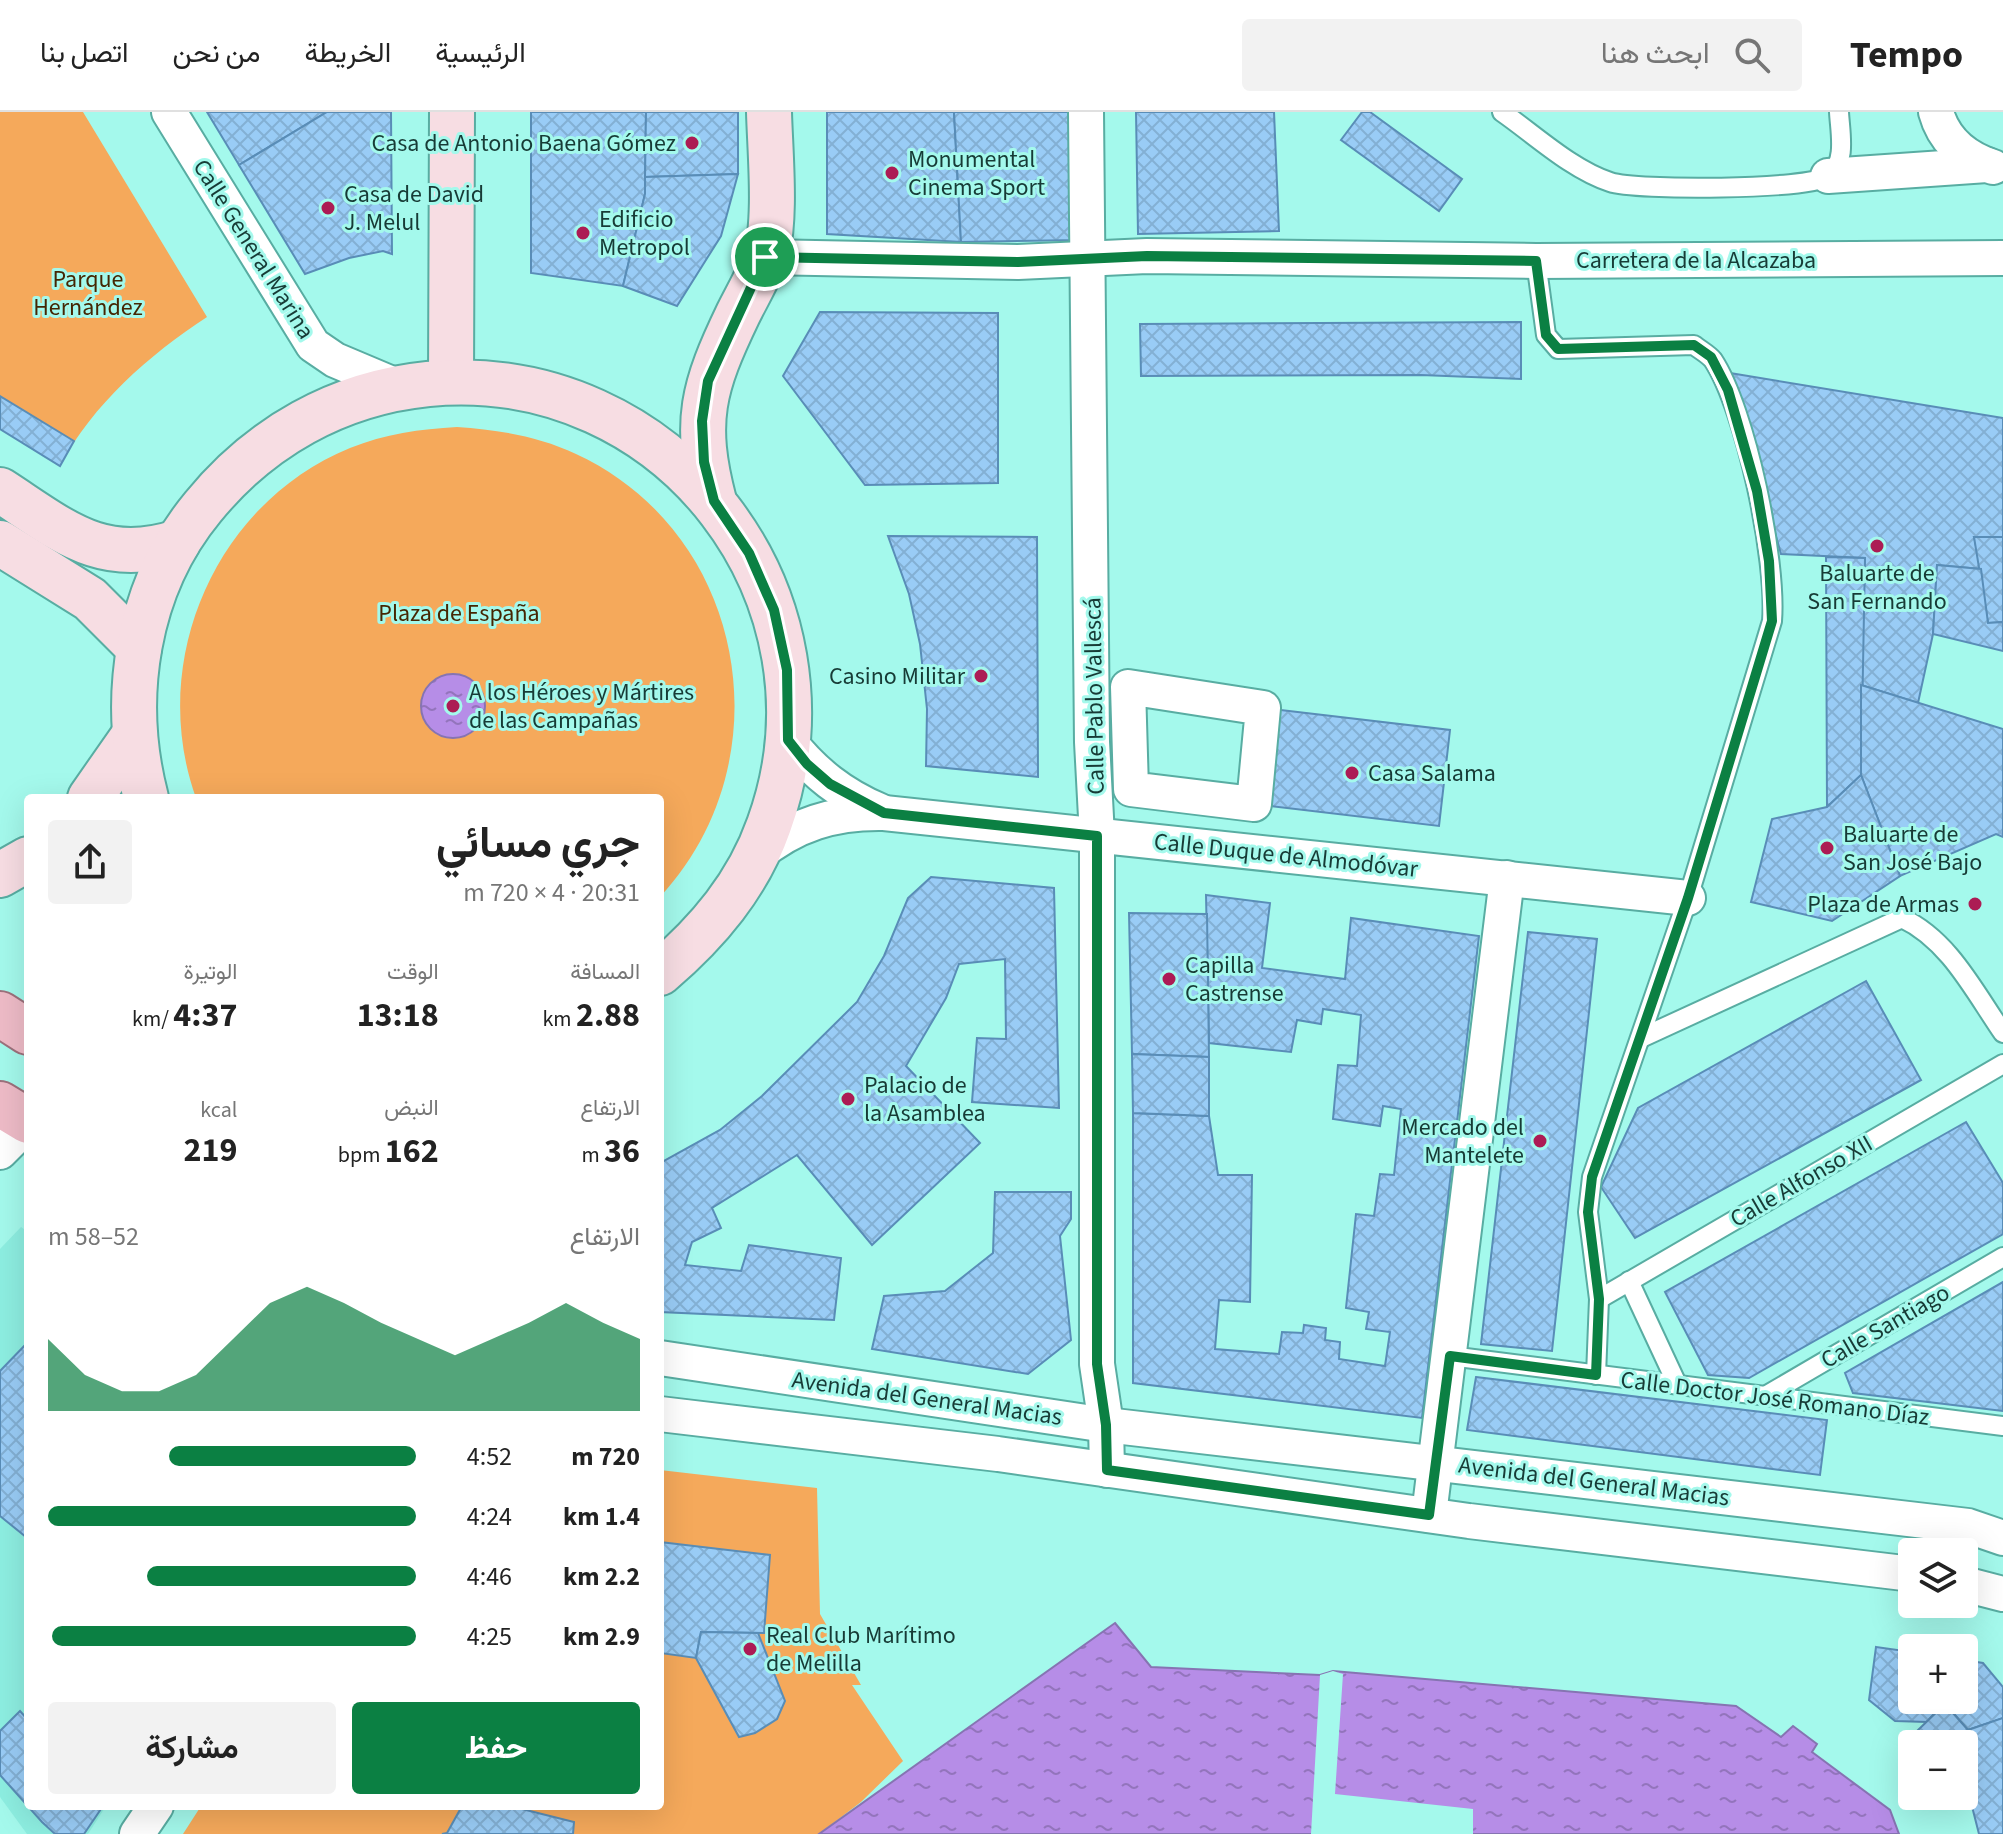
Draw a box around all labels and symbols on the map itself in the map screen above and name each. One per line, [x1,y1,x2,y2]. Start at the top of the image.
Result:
place label: Casa de Antonio Baena Gómez [371,126,676,161]
marker: Casa de Antonio Baena Gómez [683,134,701,152]
place label: Monumental Cinema Sport [908,142,1045,205]
street label: Calle General Marina [184,153,323,346]
marker: Monumental Cinema Sport [883,164,901,182]
place label: Casa de David J. Melul [344,177,484,240]
marker: Casa de David J. Melul [319,199,337,217]
place label: Edificio Metropol [599,202,690,265]
pin [731,223,799,291]
marker: Edificio Metropol [574,224,592,242]
street label: Carretera de la Alcazaba [1576,243,1816,278]
park label: Parque Hernández [33,262,143,325]
marker: Baluarte de San Fernando [1868,537,1886,555]
place label: Baluarte de San Fernando [1807,556,1947,619]
park label: Plaza de España [378,596,540,631]
street label: Calle Pablo Vallescá [1075,597,1114,795]
place label: Casino Militar [829,659,966,694]
marker: Casino Militar [972,667,990,685]
place label: A los Héroes y Mártires de las Campañas [469,675,694,738]
marker: A los Héroes y Mártires de las Campañas [444,697,462,715]
place label: Casa Salama [1368,756,1496,791]
marker: Casa Salama [1343,764,1361,782]
place label: Baluarte de San José Bajo [1843,817,1982,880]
street label: Calle Duque de Almodóvar [1152,824,1420,887]
marker: Baluarte de San José Bajo [1818,839,1836,857]
place label: Plaza de Armas [1807,887,1959,922]
marker: Plaza de Armas [1966,895,1984,913]
place label: Capilla Castrense [1185,948,1284,1011]
marker: Capilla Castrense [1160,970,1178,988]
place label: Palacio de la Asamblea [864,1068,986,1131]
marker: Palacio de la Asamblea [839,1090,857,1108]
place label: Mercado del Mantelete [1401,1110,1524,1173]
street label: Calle Alfonso XII [1723,1126,1879,1236]
marker: Mercado del Mantelete [1531,1132,1549,1150]
street label: Calle Santiago [1814,1275,1956,1378]
street label: Avenida del General Macias [790,1362,1064,1435]
street label: Calle Doctor José Romano Díaz [1619,1362,1931,1435]
street label: Avenida del General Macias [1457,1448,1731,1515]
place label: Real Club Marítimo de Melilla [766,1618,956,1681]
marker: Real Club Marítimo de Melilla [741,1640,759,1658]

